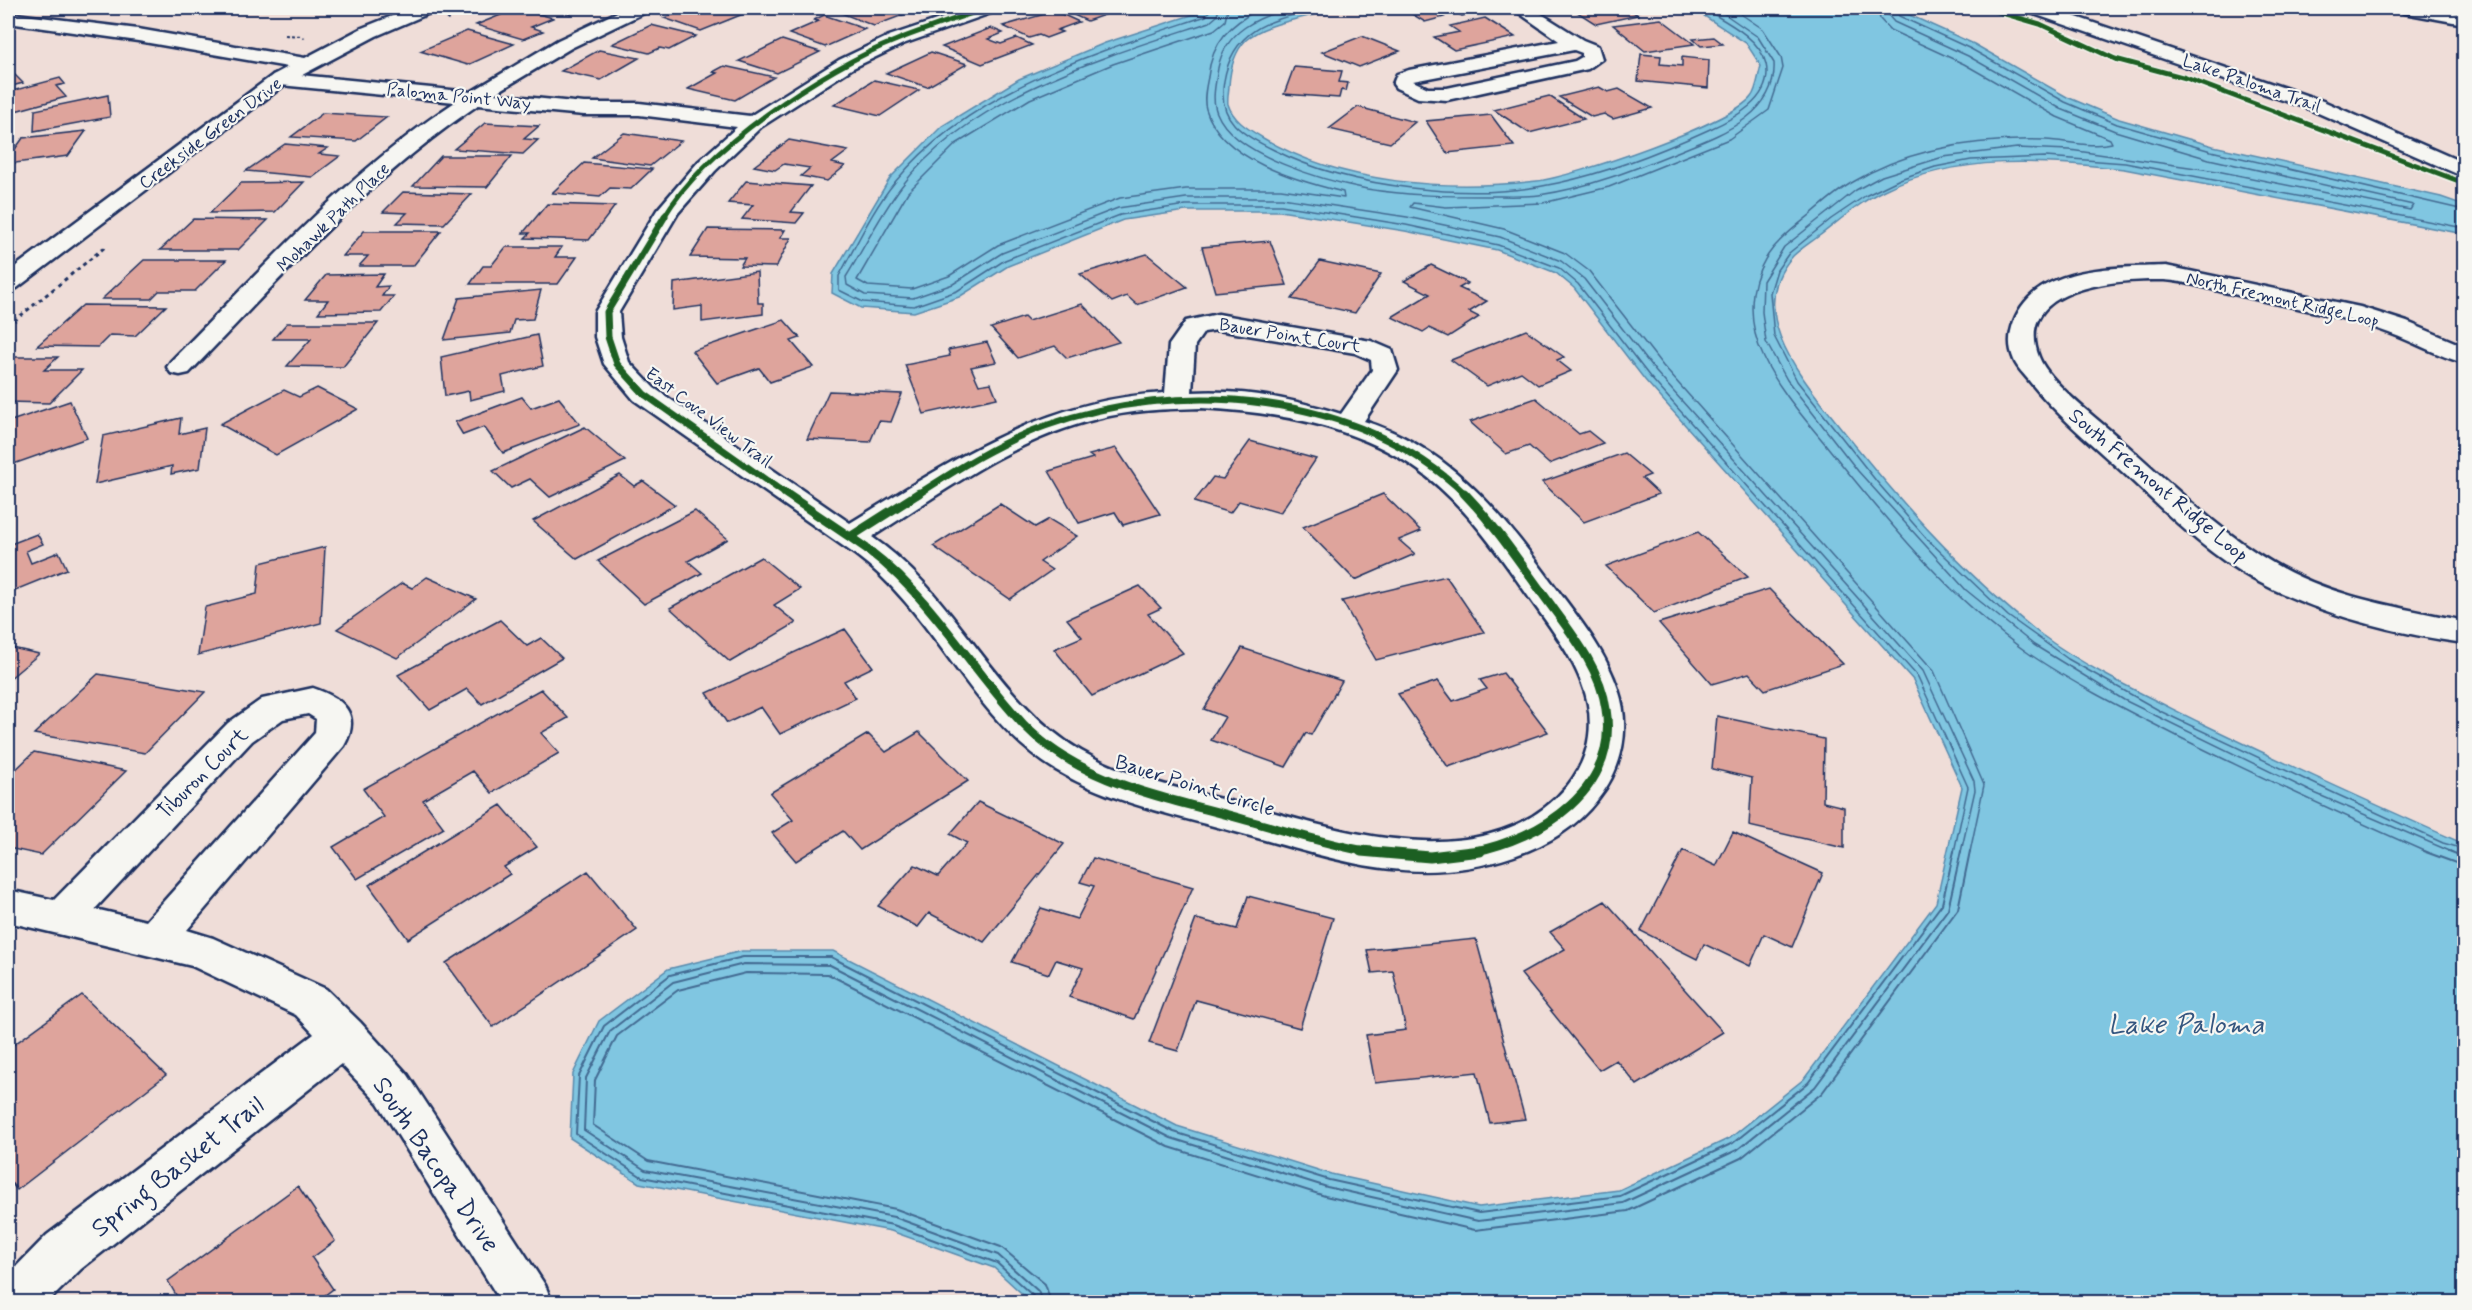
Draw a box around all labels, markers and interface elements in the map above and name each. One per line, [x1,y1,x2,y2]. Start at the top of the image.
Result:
street label: Lake Paloma Trail [2179,49,2324,119]
street label: Creekside Green Drive [134,72,287,195]
street label: Paloma Point Way [386,77,532,116]
street label: Mohawk Path Place [272,157,396,278]
street label: North Fremont Ridge Loop [2184,266,2382,336]
street label: Bauer Point Court [1217,313,1363,359]
street label: East Cove View Trail [640,362,777,473]
street label: South Fremont Ridge Loop [2061,402,2254,571]
street label: Tiburon Court [151,721,255,826]
street label: Bauer Point Circle [1111,748,1278,824]
water label: Lake Paloma [2108,1008,2264,1043]
street label: South Bacopa Drive [364,1071,507,1260]
street label: Spring Basket Trail [85,1089,274,1248]

